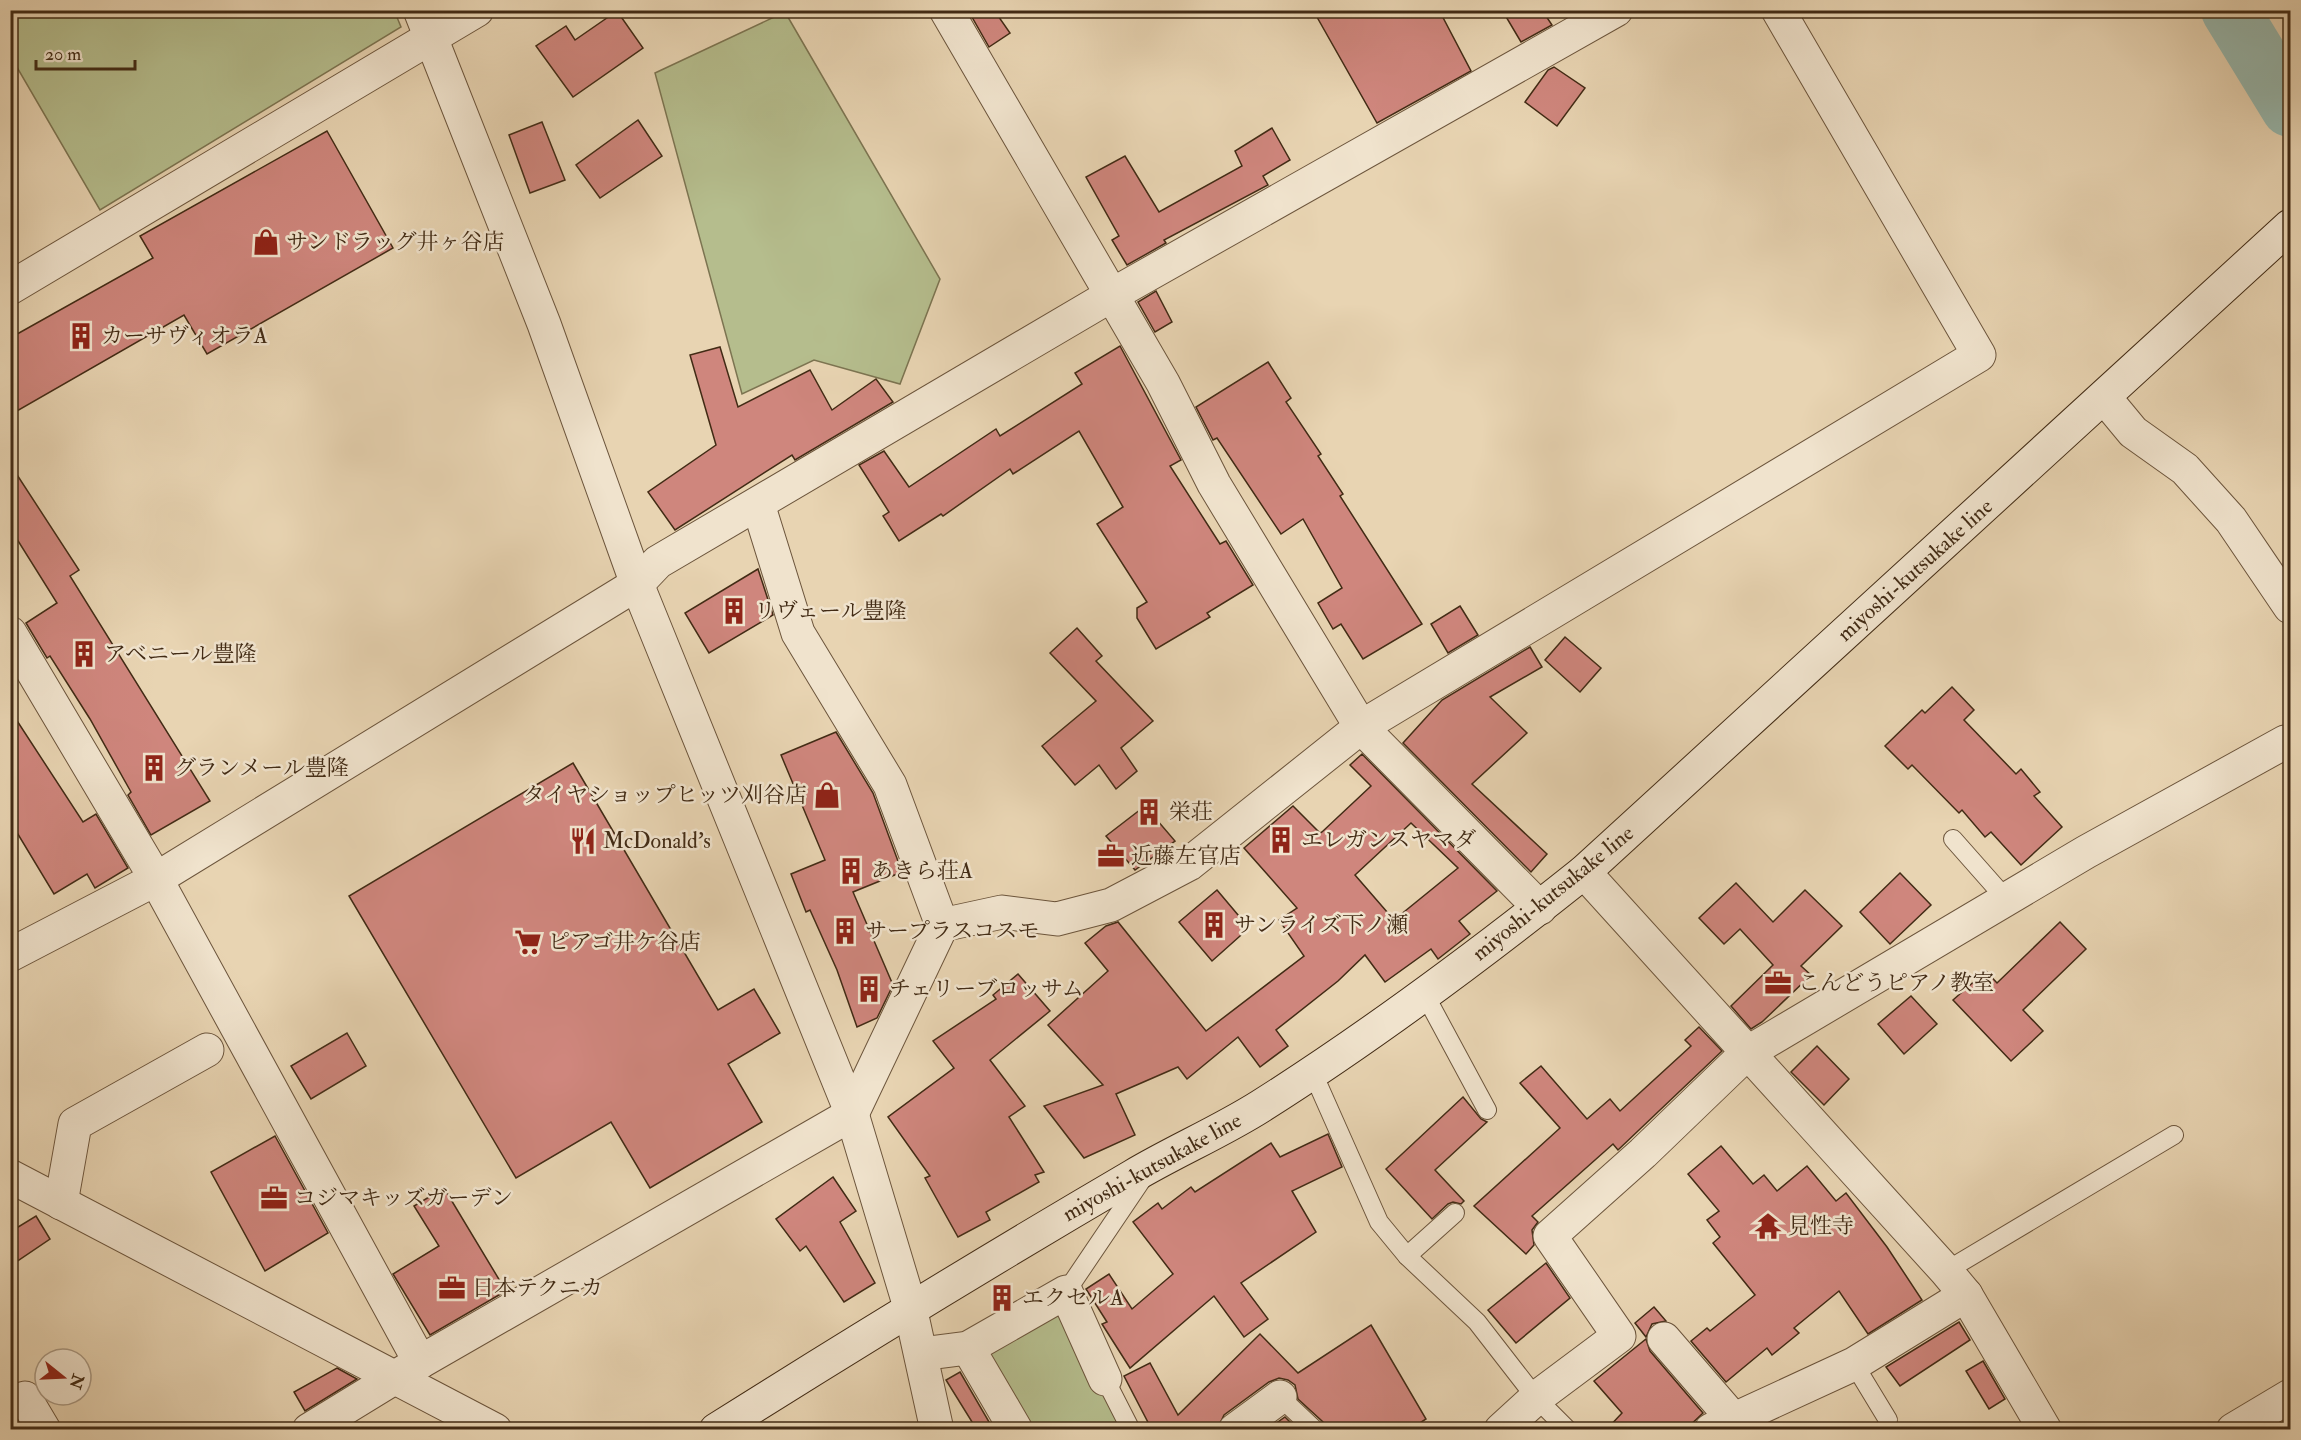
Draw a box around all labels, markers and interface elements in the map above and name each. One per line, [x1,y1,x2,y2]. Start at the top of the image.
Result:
scale bar [36,33,135,71]
text: 20 m [45,43,81,66]
shop icon: サンドラッグ井ヶ谷店 [251,227,281,257]
place label: サンドラッグ井ヶ谷店 [286,228,504,256]
building icon: カーサヴィオラA [66,321,96,351]
place label: カーサヴィオラA [101,322,268,350]
street label: miyoshi-kutsukake line [1831,493,1999,647]
building icon: リヴェール豊隆 [719,596,749,626]
place label: リヴェール豊隆 [754,597,907,625]
building icon: アベニール豊隆 [69,639,99,669]
place label: アベニール豊隆 [104,640,257,668]
building icon: グランメール豊隆 [139,753,169,783]
place label: グランメール豊隆 [174,754,349,782]
shop icon: タイヤショップヒッツ刈谷店 [812,780,842,810]
place label: タイヤショップヒッツ刈谷店 [523,781,807,809]
building icon: 栄荘 [1134,797,1164,827]
place label: 栄荘 [1169,798,1213,826]
street label: miyoshi-kutsukake line [1466,819,1640,967]
building icon: エレガンスヤマダ [1266,825,1296,855]
restaurant icon: McDonald's [568,826,598,856]
place label: エレガンスヤマダ [1301,826,1476,854]
place label: McDonald's [603,827,711,855]
office icon: 近藤左官店 [1096,841,1126,871]
place label: 近藤左官店 [1131,842,1241,870]
building icon: あきら荘A [836,856,866,886]
place label: あきら荘A [871,857,973,885]
building icon: サンライズ下ノ瀬 [1199,910,1229,940]
place label: サンライズ下ノ瀬 [1234,911,1408,939]
building icon: サープラスコスモ [830,916,860,946]
place label: サープラスコスモ [865,917,1039,945]
supermarket icon: ピアゴ井ケ谷店 [513,927,543,957]
place label: ピアゴ井ケ谷店 [548,928,701,956]
office icon: こんどうピアノ教室 [1763,968,1793,998]
place label: こんどうピアノ教室 [1798,969,1994,997]
building icon: チェリーブロッサム [854,974,884,1004]
place label: チェリーブロッサム [889,975,1084,1003]
street label: miyoshi-kutsukake line [1058,1106,1246,1228]
office icon: コジマキッズガーデン [259,1183,289,1213]
place label: コジマキッズガーデン [294,1184,513,1212]
temple icon: 見性寺 [1753,1211,1783,1241]
place label: 見性寺 [1788,1212,1854,1240]
office icon: 日本テクニカ [437,1273,467,1303]
place label: 日本テクニカ [472,1274,603,1302]
building icon: エクセルA [987,1283,1017,1313]
place label: エクセルA [1022,1284,1124,1312]
north arrow [33,1347,93,1407]
text: N [64,1370,88,1392]

